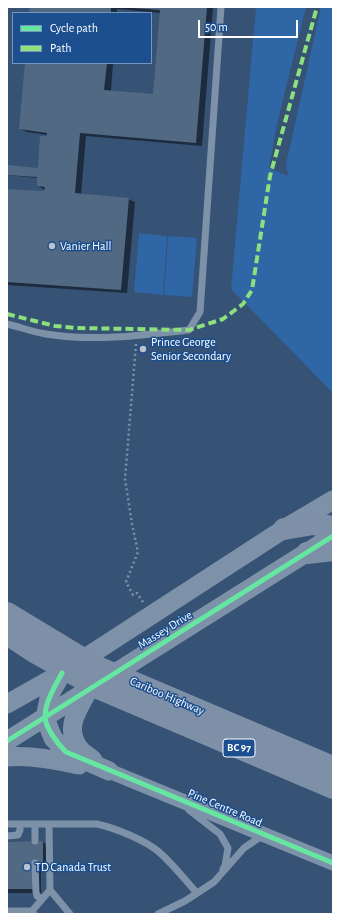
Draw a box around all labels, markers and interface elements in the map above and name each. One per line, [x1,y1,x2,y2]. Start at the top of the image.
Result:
legend [12,12,152,64]
scale bar [200,12,300,38]
text: 50 m [205,21,228,33]
text: Cycle path [50,22,98,34]
text: Path [50,42,72,54]
place label: Vanier Hall [60,239,111,253]
marker: Vanier Hall [47,241,57,251]
place label: Prince George Senior Secondary [151,335,231,363]
marker: Prince George Senior Secondary [138,344,148,354]
street label: Massey Drive [135,608,195,652]
street label: Cariboo Highway [127,674,207,718]
road number: BC 97 [223,739,255,757]
street label: Pine Centre Road [186,786,264,830]
place label: TD Canada Trust [35,860,111,874]
marker: TD Canada Trust [22,862,32,872]

